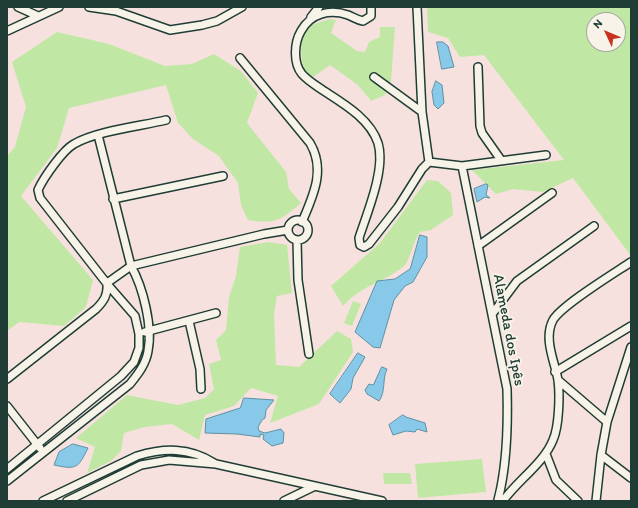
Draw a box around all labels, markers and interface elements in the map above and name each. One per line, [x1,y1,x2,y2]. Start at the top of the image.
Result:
north arrow [586,12,626,52]
text: N [590,17,605,31]
street label: Alameda dos Ipês [488,273,528,387]

